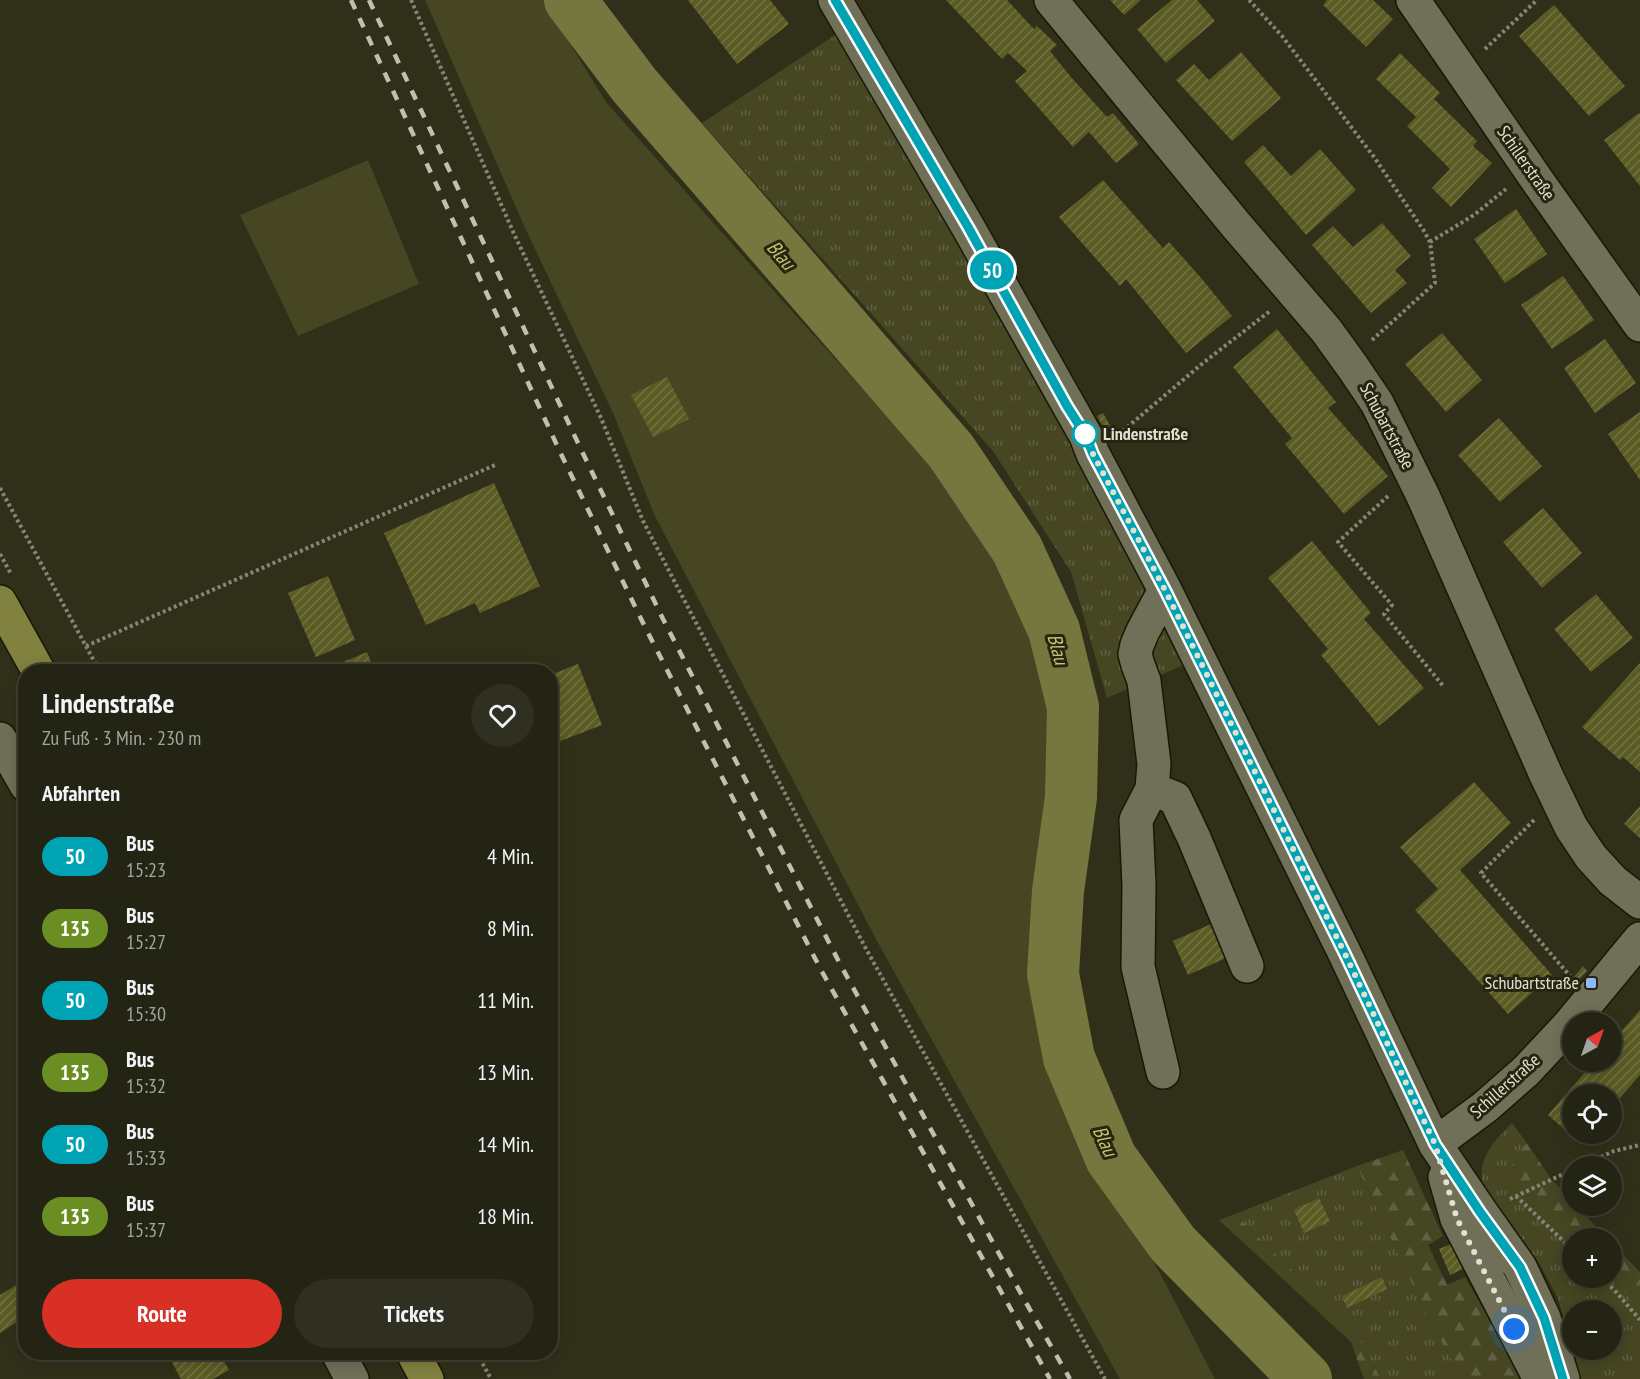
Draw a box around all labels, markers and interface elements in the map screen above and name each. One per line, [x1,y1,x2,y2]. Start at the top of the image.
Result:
street label: Schillerstraße [1492,121,1561,205]
water label: Blau [761,235,802,276]
line badge: 50 [965,250,1019,290]
text: 50 [982,257,1002,284]
street label: Schubartstraße [1355,379,1420,473]
marker: Lindenstraße [1072,421,1098,447]
place label: Lindenstraße [1103,422,1188,445]
water label: Blau [1041,631,1075,668]
text: Lindenstraße [42,684,174,721]
button: heart [471,684,534,747]
text: Zu Fuß · 3 Min. · 230 m [42,725,201,751]
text: Abfahrten [42,779,120,807]
text: Bus [126,829,154,857]
text: 4 Min. [487,842,534,870]
text: 50 [65,843,85,870]
text: 15:23 [126,857,166,883]
text: Bus [126,901,154,929]
text: 8 Min. [487,914,534,942]
text: 135 [60,915,90,942]
text: 15:27 [126,929,166,955]
place label: Schubartstraße [1484,971,1579,994]
text: Bus [126,973,154,1001]
marker: Schubartstraße [1584,976,1598,990]
text: 11 Min. [477,986,534,1014]
text: 50 [65,987,85,1014]
text: 15:30 [126,1001,166,1027]
north arrow [1562,1012,1622,1072]
map controls [1562,1012,1622,1360]
text: Bus [126,1045,154,1073]
street label: Schillerstraße [1465,1048,1544,1123]
text: 13 Min. [477,1058,534,1086]
text: 135 [60,1059,90,1086]
text: 15:32 [126,1073,166,1099]
button: locate [1562,1084,1622,1144]
text: Bus [126,1117,154,1145]
water label: Blau [1087,1122,1124,1162]
text: 14 Min. [477,1130,534,1158]
text: 50 [65,1131,85,1158]
text: 15:33 [126,1145,166,1171]
button: layers [1562,1156,1622,1216]
text: Bus [126,1189,154,1217]
text: 18 Min. [477,1202,534,1230]
text: 135 [60,1203,90,1230]
text: 15:37 [126,1217,166,1243]
button: + [1562,1228,1622,1288]
button: Route [42,1279,282,1348]
button: Tickets [294,1279,534,1348]
button: − [1562,1300,1622,1360]
your location [1499,1314,1529,1344]

